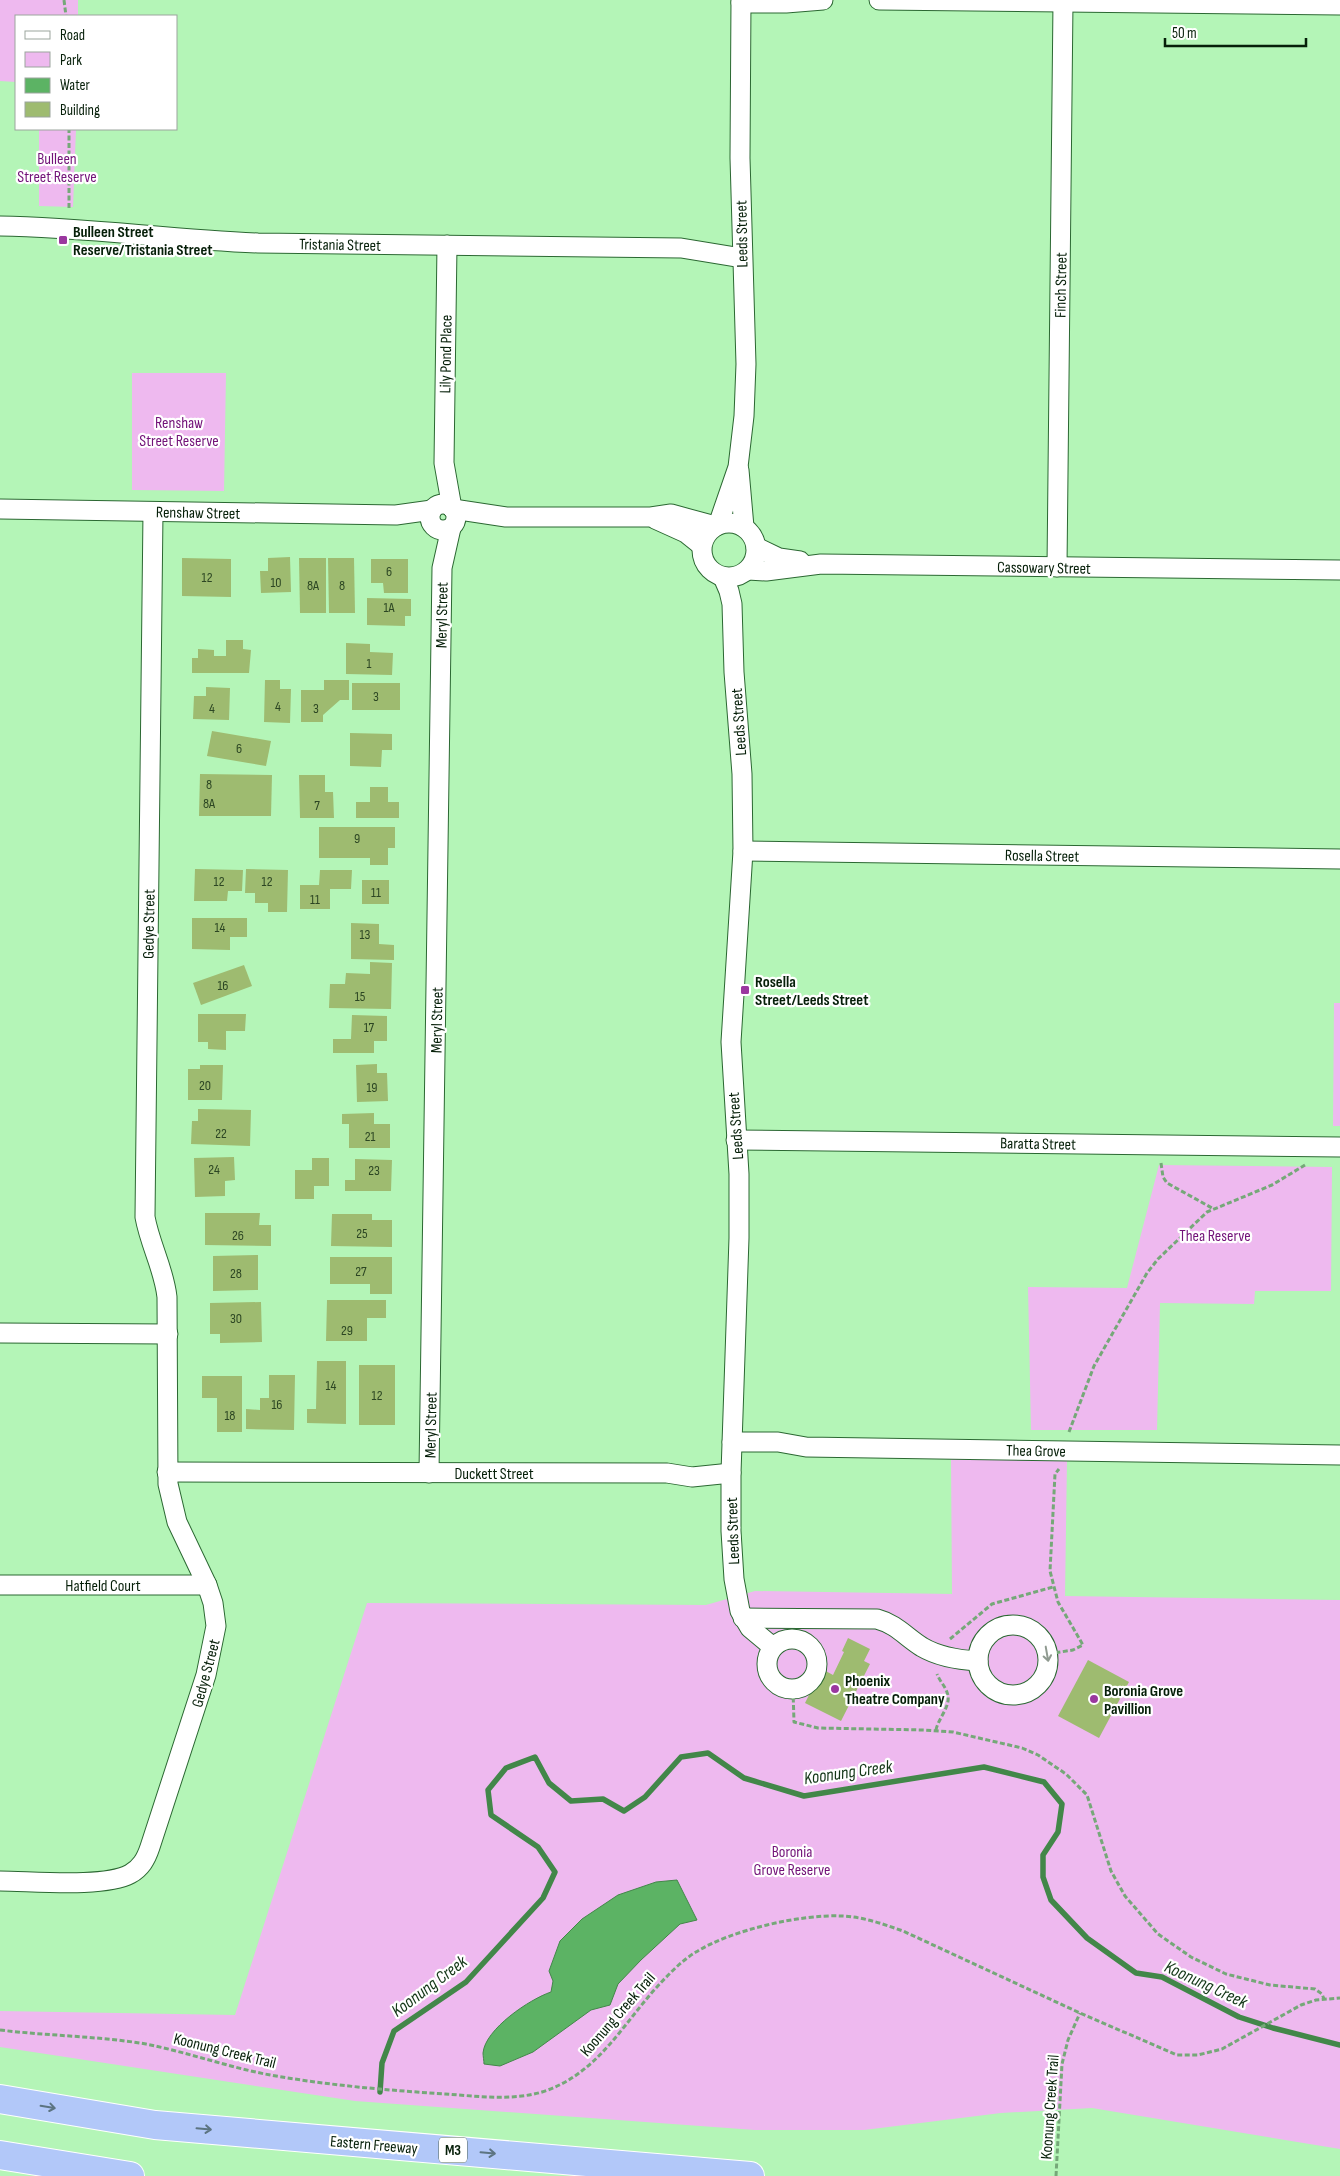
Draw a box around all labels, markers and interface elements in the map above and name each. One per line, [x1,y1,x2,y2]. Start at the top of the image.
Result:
legend [15,15,178,130]
scale bar [1165,15,1306,47]
text: 50 m [1172,24,1197,43]
text: Road [60,26,85,45]
text: Park [60,51,82,70]
text: Water [60,76,91,95]
text: Building [60,101,100,120]
park label: Bulleen Street Reserve [17,150,97,187]
street label: Leeds Street [732,200,753,268]
place label: Bulleen Street Reserve/Tristania Street [73,223,213,260]
marker: Bulleen Street Reserve/Tristania Street [57,234,69,246]
street label: Tristania Street [299,235,381,256]
street label: Finch Street [1051,252,1072,318]
street label: Lily Pond Place [436,315,457,394]
park label: Renshaw Street Reserve [139,414,219,451]
street label: Renshaw Street [156,503,240,524]
street label: Cassowary Street [997,558,1091,579]
house number: 6 [386,563,392,580]
house number: 12 [202,569,213,586]
house number: 10 [270,574,282,591]
house number: 8A [307,577,320,594]
house number: 8 [339,577,345,594]
street label: Meryl Street [432,582,453,648]
house number: 1A [383,599,396,616]
house number: 1 [367,655,372,672]
house number: 3 [373,688,379,705]
street label: Leeds Street [728,688,751,756]
house number: 4 [275,698,281,715]
house number: 4 [209,700,215,717]
house number: 3 [313,700,319,717]
house number: 6 [236,740,242,757]
house number: 8 [206,776,212,793]
house number: 8A [203,795,216,812]
house number: 7 [314,797,320,814]
house number: 9 [354,830,360,847]
street label: Rosella Street [1005,846,1079,867]
house number: 12 [214,873,225,890]
house number: 12 [262,873,273,890]
house number: 11 [371,884,381,901]
street label: Gedye Street [139,889,160,959]
house number: 11 [310,891,320,908]
house number: 14 [215,919,226,936]
house number: 13 [360,926,371,943]
place label: Rosella Street/Leeds Street [755,973,868,1010]
house number: 16 [217,977,229,994]
marker: Rosella Street/Leeds Street [739,984,751,996]
street label: Meryl Street [427,987,448,1053]
house number: 15 [355,988,366,1005]
house number: 17 [364,1019,375,1036]
house number: 20 [199,1077,211,1094]
house number: 19 [366,1079,378,1096]
street label: Leeds Street [725,1092,748,1160]
house number: 22 [215,1125,227,1142]
house number: 21 [365,1128,375,1145]
street label: Baratta Street [1000,1134,1076,1155]
house number: 24 [208,1161,220,1178]
house number: 23 [368,1162,380,1179]
house number: 25 [356,1225,368,1242]
house number: 26 [232,1227,244,1244]
park label: Thea Reserve [1179,1227,1251,1246]
house number: 27 [355,1263,367,1280]
house number: 28 [230,1265,242,1282]
house number: 30 [230,1310,242,1327]
house number: 29 [341,1322,353,1339]
house number: 14 [326,1377,337,1394]
house number: 12 [372,1387,383,1404]
street label: Meryl Street [421,1392,442,1458]
house number: 16 [271,1396,283,1413]
house number: 18 [224,1407,236,1424]
street label: Thea Grove [1006,1441,1066,1462]
street label: Duckett Street [454,1465,534,1484]
street label: Leeds Street [723,1497,744,1565]
street label: Hatfield Court [65,1577,141,1596]
street label: Gedye Street [188,1637,225,1710]
one-way arrow [1042,1646,1052,1662]
place label: Phoenix Theatre Company [845,1672,945,1709]
place label: Boronia Grove Pavillion [1104,1682,1183,1719]
marker: Phoenix Theatre Company [829,1683,841,1695]
marker: Boronia Grove Pavillion [1088,1693,1100,1705]
water label: Koonung Creek [803,1756,895,1789]
park label: Boronia Grove Reserve [754,1843,830,1880]
water label: Koonung Creek [387,1950,472,2022]
water label: Koonung Creek [1161,1956,1252,2013]
street label: Koonung Creek Trail [577,1969,660,2061]
street label: Koonung Creek Trail [171,2030,278,2073]
street label: Koonung Creek Trail [1037,2054,1064,2160]
one-way arrow [40,2102,56,2112]
one-way arrow [196,2124,212,2134]
street label: Eastern Freeway [329,2132,418,2159]
road number: M3 [439,2138,467,2162]
one-way arrow [480,2149,496,2158]

